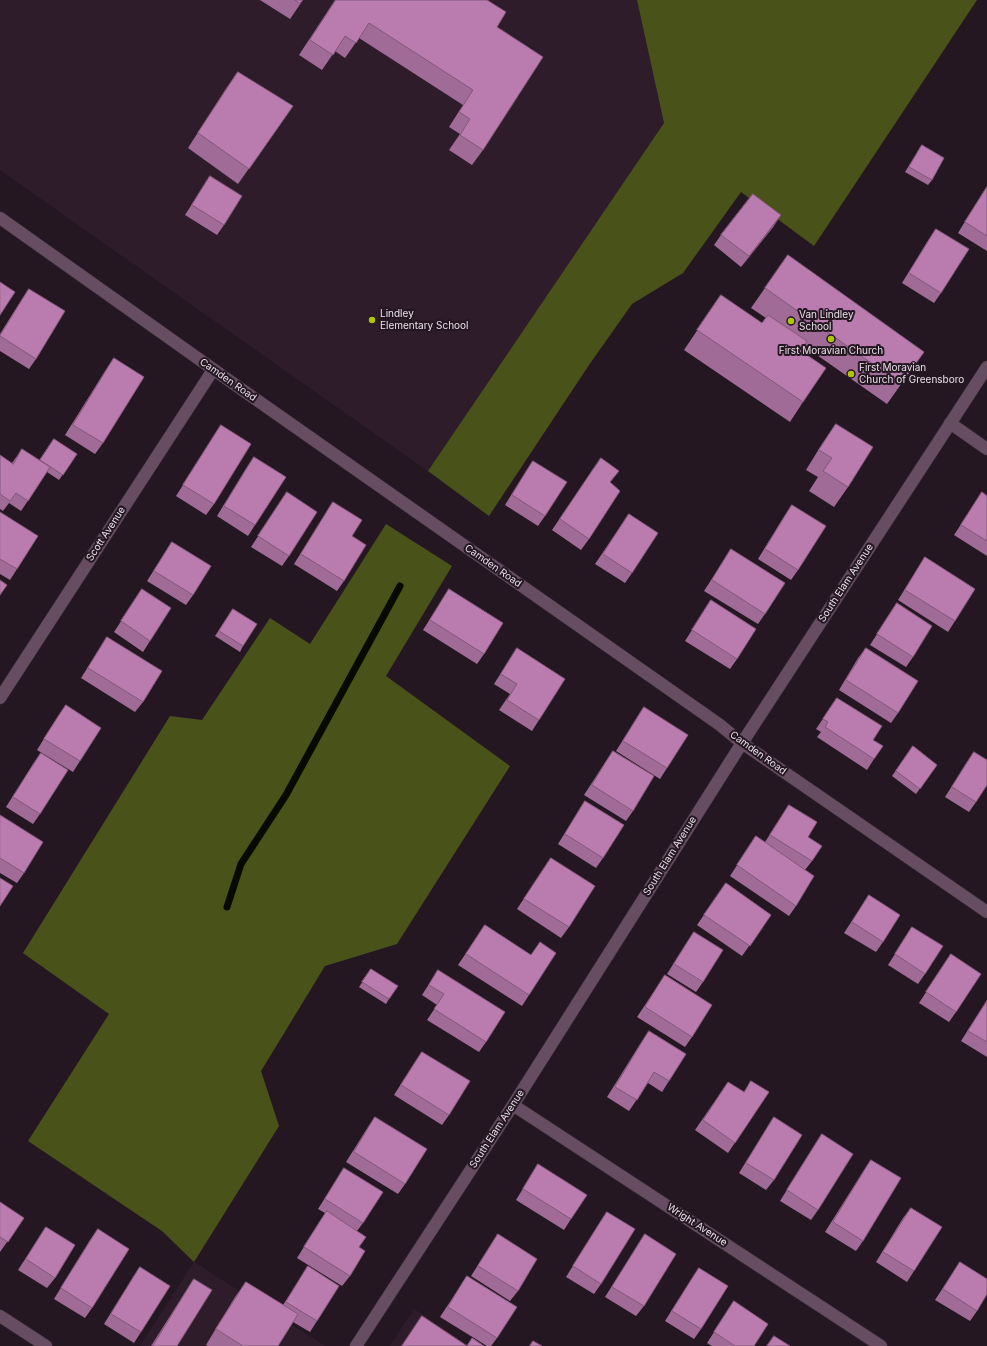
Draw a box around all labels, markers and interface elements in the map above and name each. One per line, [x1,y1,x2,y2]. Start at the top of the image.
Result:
place label: Lindley Elementary School [380,308,469,332]
place label: Van Lindley School [799,309,854,332]
marker: Lindley Elementary School [367,315,377,325]
marker: Van Lindley School [786,316,796,326]
marker: First Moravian Church [826,334,836,344]
place label: First Moravian Church [779,345,883,357]
street label: Camden Road [197,356,259,404]
place label: First Moravian Church of Greensboro [859,362,964,386]
marker: First Moravian Church of Greensboro [846,369,856,379]
street label: Scott Avenue [84,505,128,563]
street label: Camden Road [462,542,524,590]
street label: South Elam Avenue [816,542,876,624]
street label: Camden Road [728,729,788,777]
street label: South Elam Avenue [641,814,699,898]
street label: South Elam Avenue [467,1088,527,1170]
street label: Wright Avenue [665,1201,729,1249]

